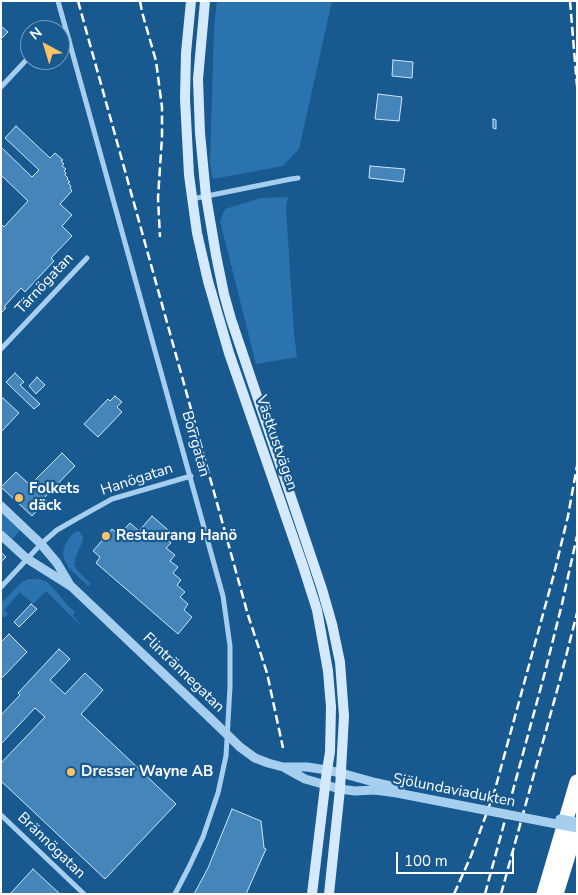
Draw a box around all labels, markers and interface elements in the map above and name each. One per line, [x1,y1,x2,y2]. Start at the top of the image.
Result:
north arrow [20,20,70,70]
text: N [26,23,46,44]
street label: Tärnögatan [12,250,78,318]
street label: Västkustvägen [251,393,301,493]
street label: Borrgatan [177,409,213,479]
street label: Hanögatan [99,460,175,500]
place label: Folkets däck [29,480,80,515]
marker: Folkets däck [13,492,25,504]
place label: Restaurang Hanö [116,527,237,545]
marker: Restaurang Hanö [100,530,112,542]
street label: Flintrännegatan [138,629,228,717]
place label: Dresser Wayne AB [81,763,213,781]
marker: Dresser Wayne AB [65,766,77,778]
street label: Sjölundaviadukten [391,770,517,812]
street label: Brännögatan [13,809,89,883]
scale bar [398,842,516,874]
text: 100 m [404,851,448,871]

